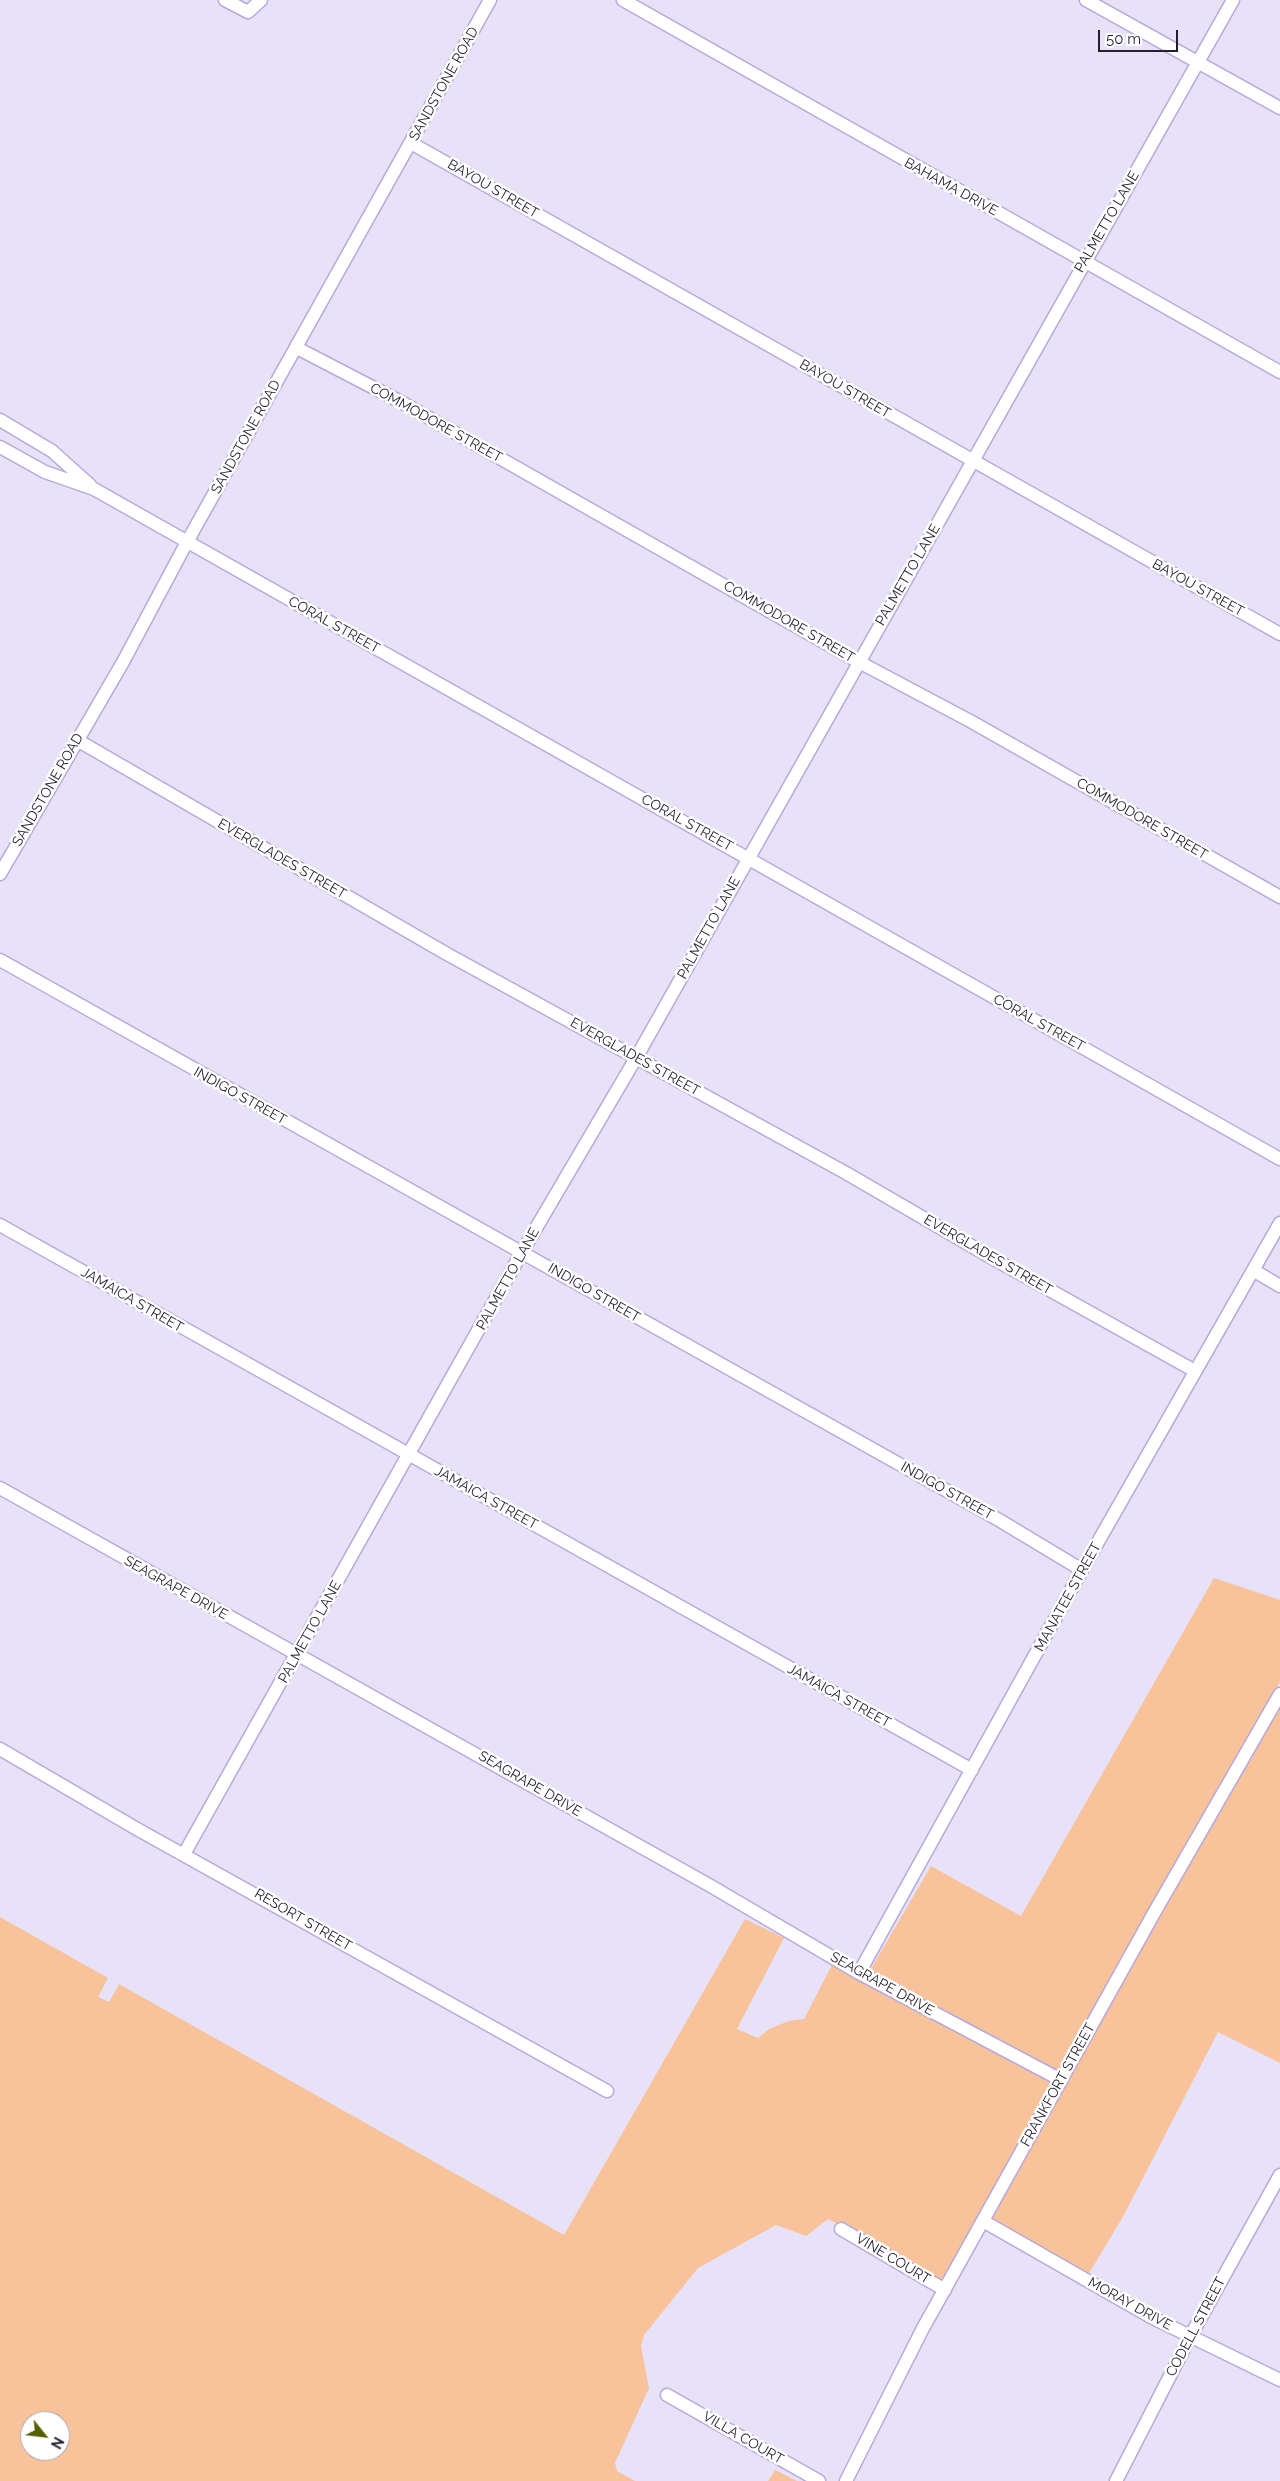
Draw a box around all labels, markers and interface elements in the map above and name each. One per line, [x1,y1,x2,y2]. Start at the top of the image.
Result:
scale bar [1100,20,1180,52]
street label: SANDSTONE ROAD [406,24,482,144]
text: 50 m [1106,30,1141,48]
street label: BAHAMA DRIVE [901,154,1001,220]
street label: BAYOU STREET [444,156,542,222]
street label: PALMETTO LANE [1071,168,1143,276]
street label: BAYOU STREET [796,356,894,422]
street label: SANDSTONE ROAD [208,377,284,497]
street label: COMMODORE STREET [367,380,505,466]
street label: PALMETTO LANE [872,521,944,629]
street label: BAYOU STREET [1149,556,1247,620]
street label: COMMODORE STREET [720,578,858,666]
street label: CORAL STREET [285,593,383,657]
street label: SANDSTONE ROAD [9,731,87,849]
street label: COMMODORE STREET [1073,775,1211,863]
street label: CORAL STREET [638,791,736,855]
street label: EVERGLADES STREET [215,815,349,903]
street label: PALMETTO LANE [674,874,744,982]
street label: CORAL STREET [990,991,1088,1055]
street label: EVERGLADES STREET [567,1014,703,1100]
street label: INDIGO STREET [191,1064,289,1128]
street label: EVERGLADES STREET [921,1211,1055,1299]
street label: PALMETTO LANE [473,1225,543,1333]
street label: INDIGO STREET [545,1260,643,1326]
street label: JAMAICA STREET [78,1264,186,1336]
street label: INDIGO STREET [898,1459,996,1523]
street label: JAMAICA STREET [431,1463,541,1533]
street label: MANATEE STREET [1031,1540,1105,1654]
street label: SEAGRAPE DRIVE [121,1552,231,1624]
street label: PALMETTO LANE [275,1578,345,1686]
street label: JAMAICA STREET [784,1661,894,1731]
street label: SEAGRAPE DRIVE [475,1748,585,1820]
street label: RESORT STREET [251,1885,355,1955]
street label: SEAGRAPE DRIVE [827,1948,937,2020]
street label: FRANKFORT STREET [1017,2021,1099,2149]
street label: VINE COURT [853,2230,933,2288]
street label: MORAY DRIVE [1085,2274,1175,2334]
street label: CODELL STREET [1163,2274,1229,2380]
street label: VILLA COURT [700,2408,786,2468]
north arrow [20,2411,70,2461]
text: N [48,2434,67,2451]

